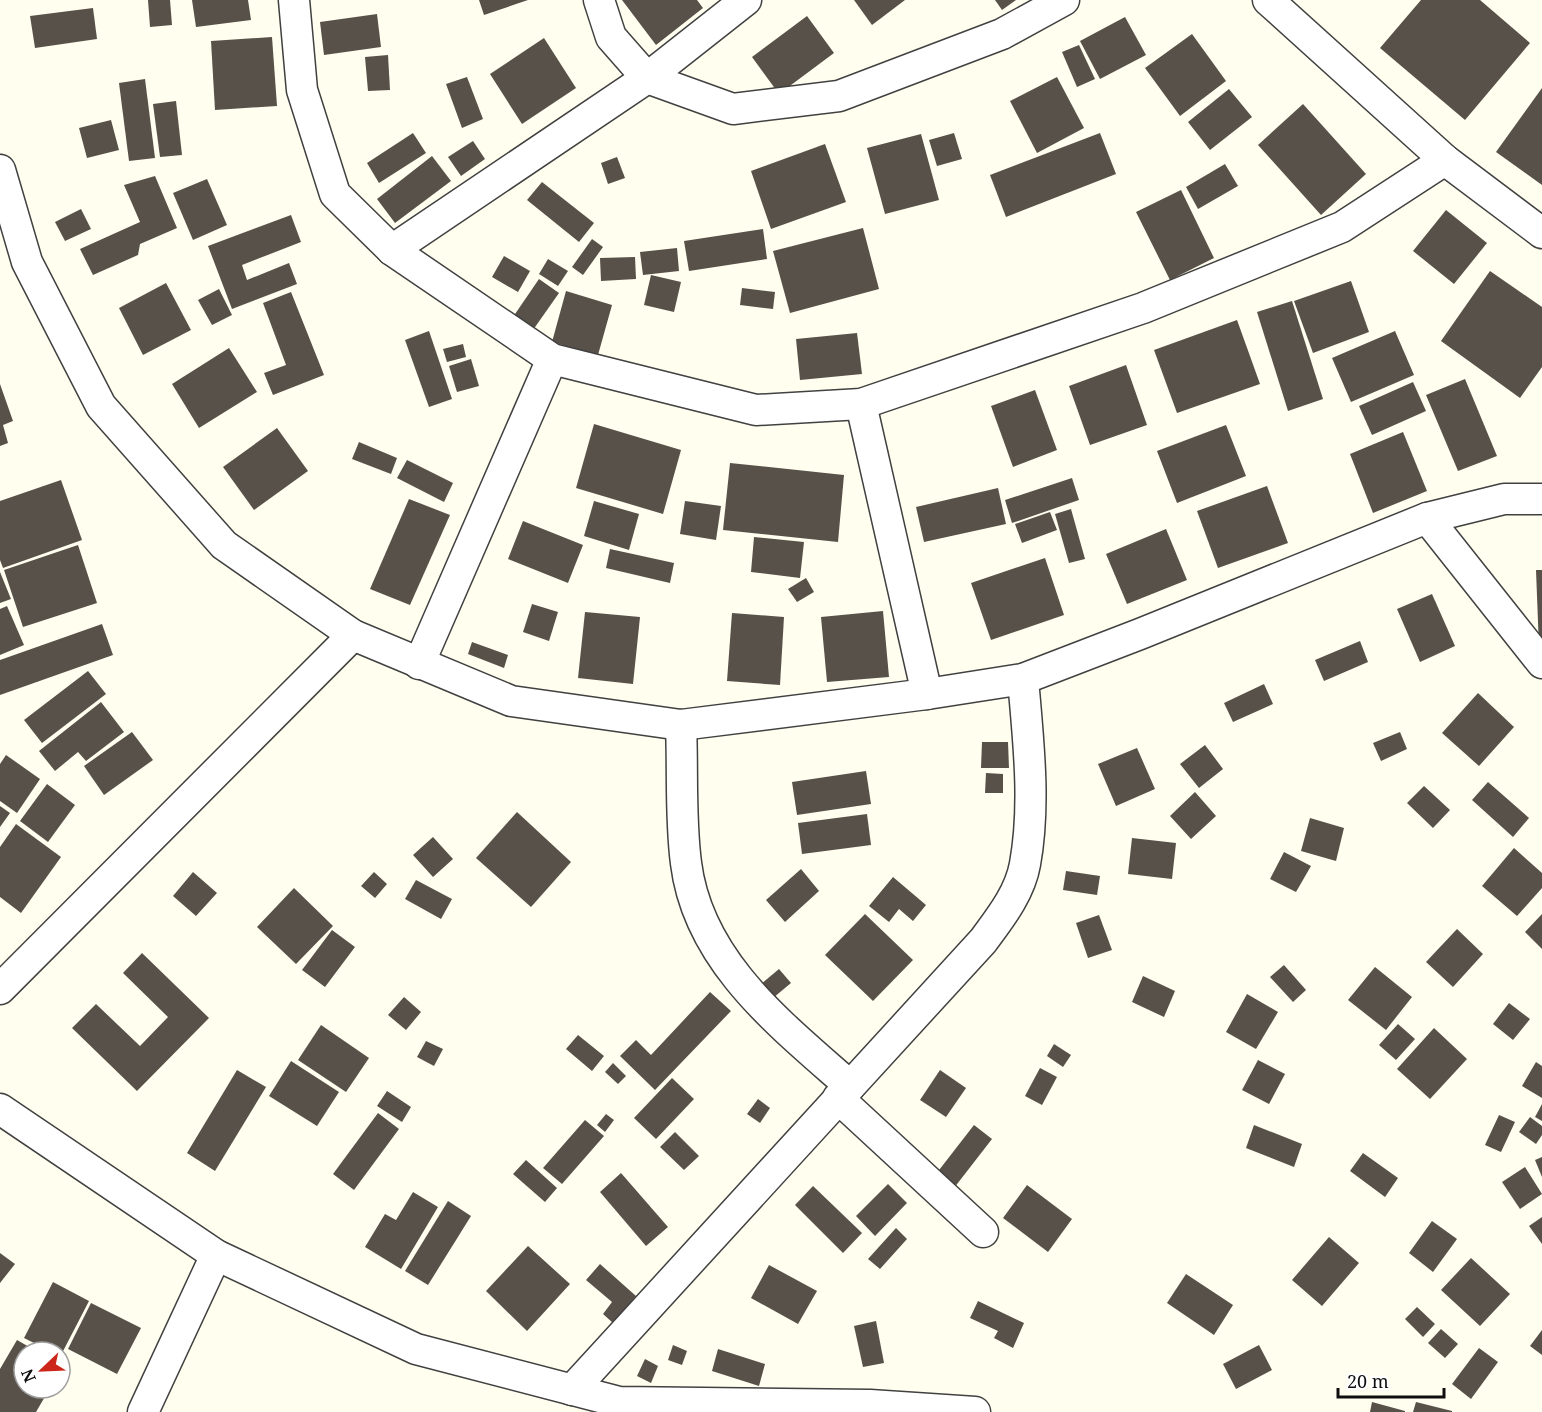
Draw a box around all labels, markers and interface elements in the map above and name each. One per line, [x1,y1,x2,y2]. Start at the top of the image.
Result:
north arrow [12,1340,72,1400]
scale bar [1338,1361,1444,1399]
text: N [15,1365,41,1386]
text: 20 m [1347,1369,1389,1393]

